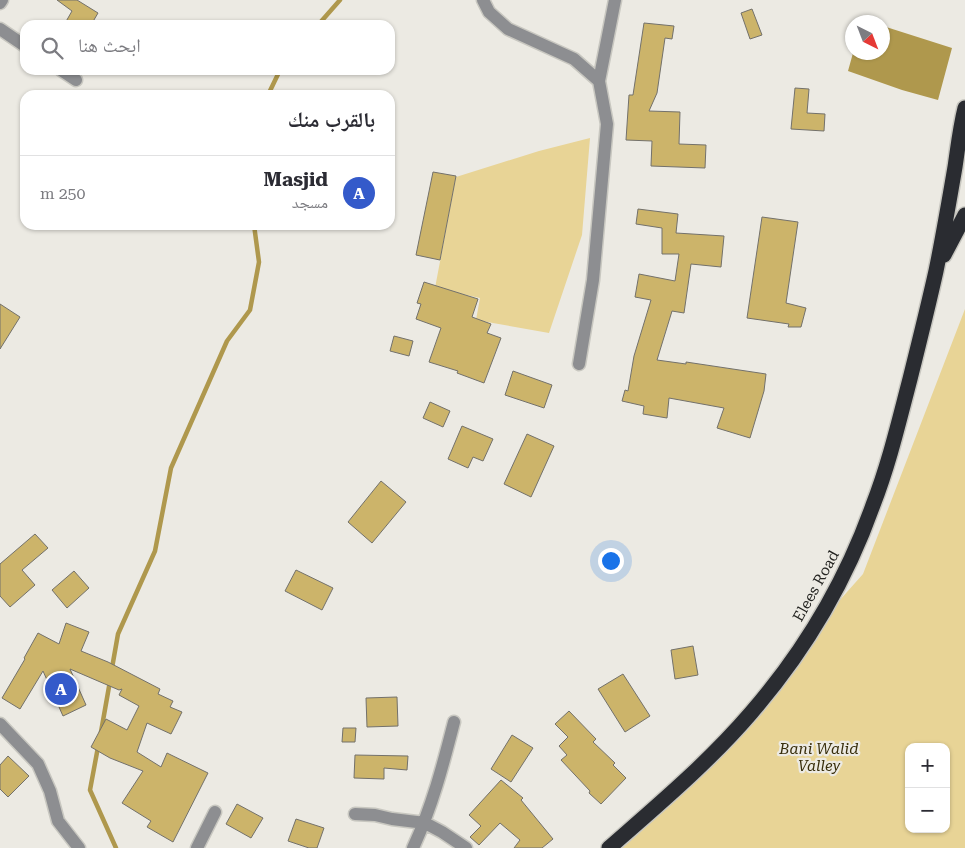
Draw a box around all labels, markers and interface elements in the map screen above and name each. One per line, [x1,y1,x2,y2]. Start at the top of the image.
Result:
north arrow [845,15,890,60]
search box [20,20,395,75]
icon: search [38,34,66,62]
text: ابحث هنا [78,34,141,57]
text: بالقرب منك [288,108,375,132]
text: Masjid [264,168,328,191]
text: 250 m [40,184,86,203]
text: A [353,184,365,203]
text: مسجد [292,193,328,212]
street label: Elees Road [789,547,843,625]
your location [598,548,624,574]
pin: A [45,670,77,708]
park label: Bani Walid Valley [778,740,859,775]
map controls [905,743,950,833]
button: + [905,743,950,788]
button: − [905,788,950,833]

